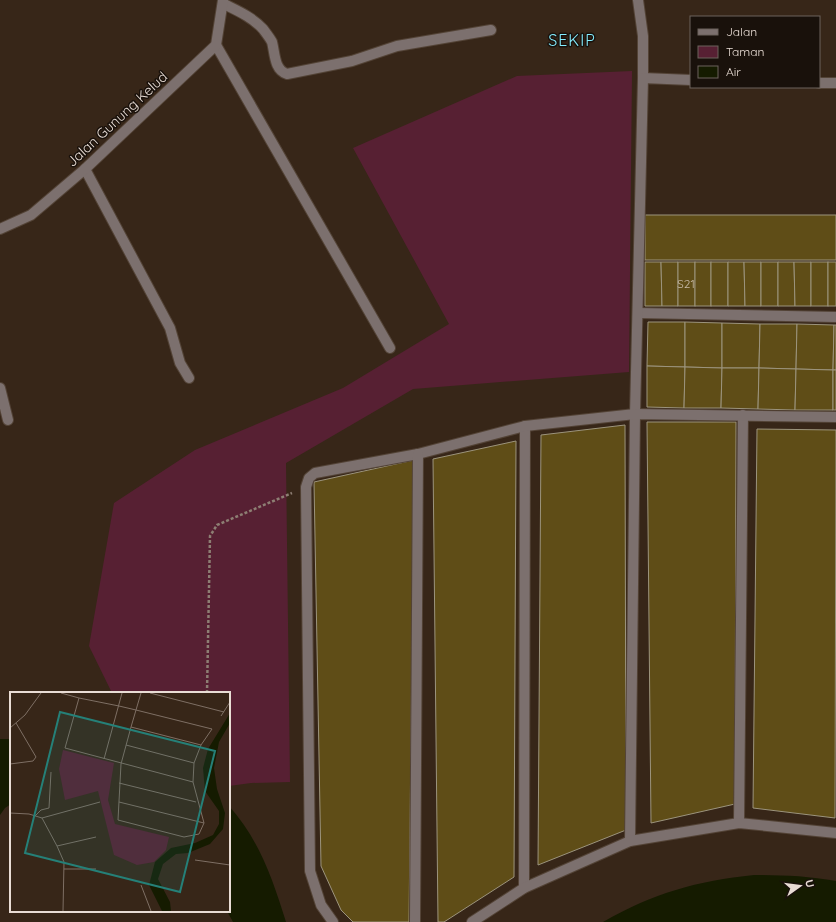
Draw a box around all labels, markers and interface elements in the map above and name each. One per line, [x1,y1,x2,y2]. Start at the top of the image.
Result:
legend [690,16,820,88]
text: Jalan [726,24,757,39]
district label: SEKIP [548,30,596,50]
text: Taman [726,44,764,59]
text: Air [726,64,741,79]
street label: Jalan Gunung Kelud [63,68,171,170]
house number: S21 [677,276,695,291]
inset map [10,692,230,912]
north arrow [780,866,820,906]
text: U [802,878,817,889]

